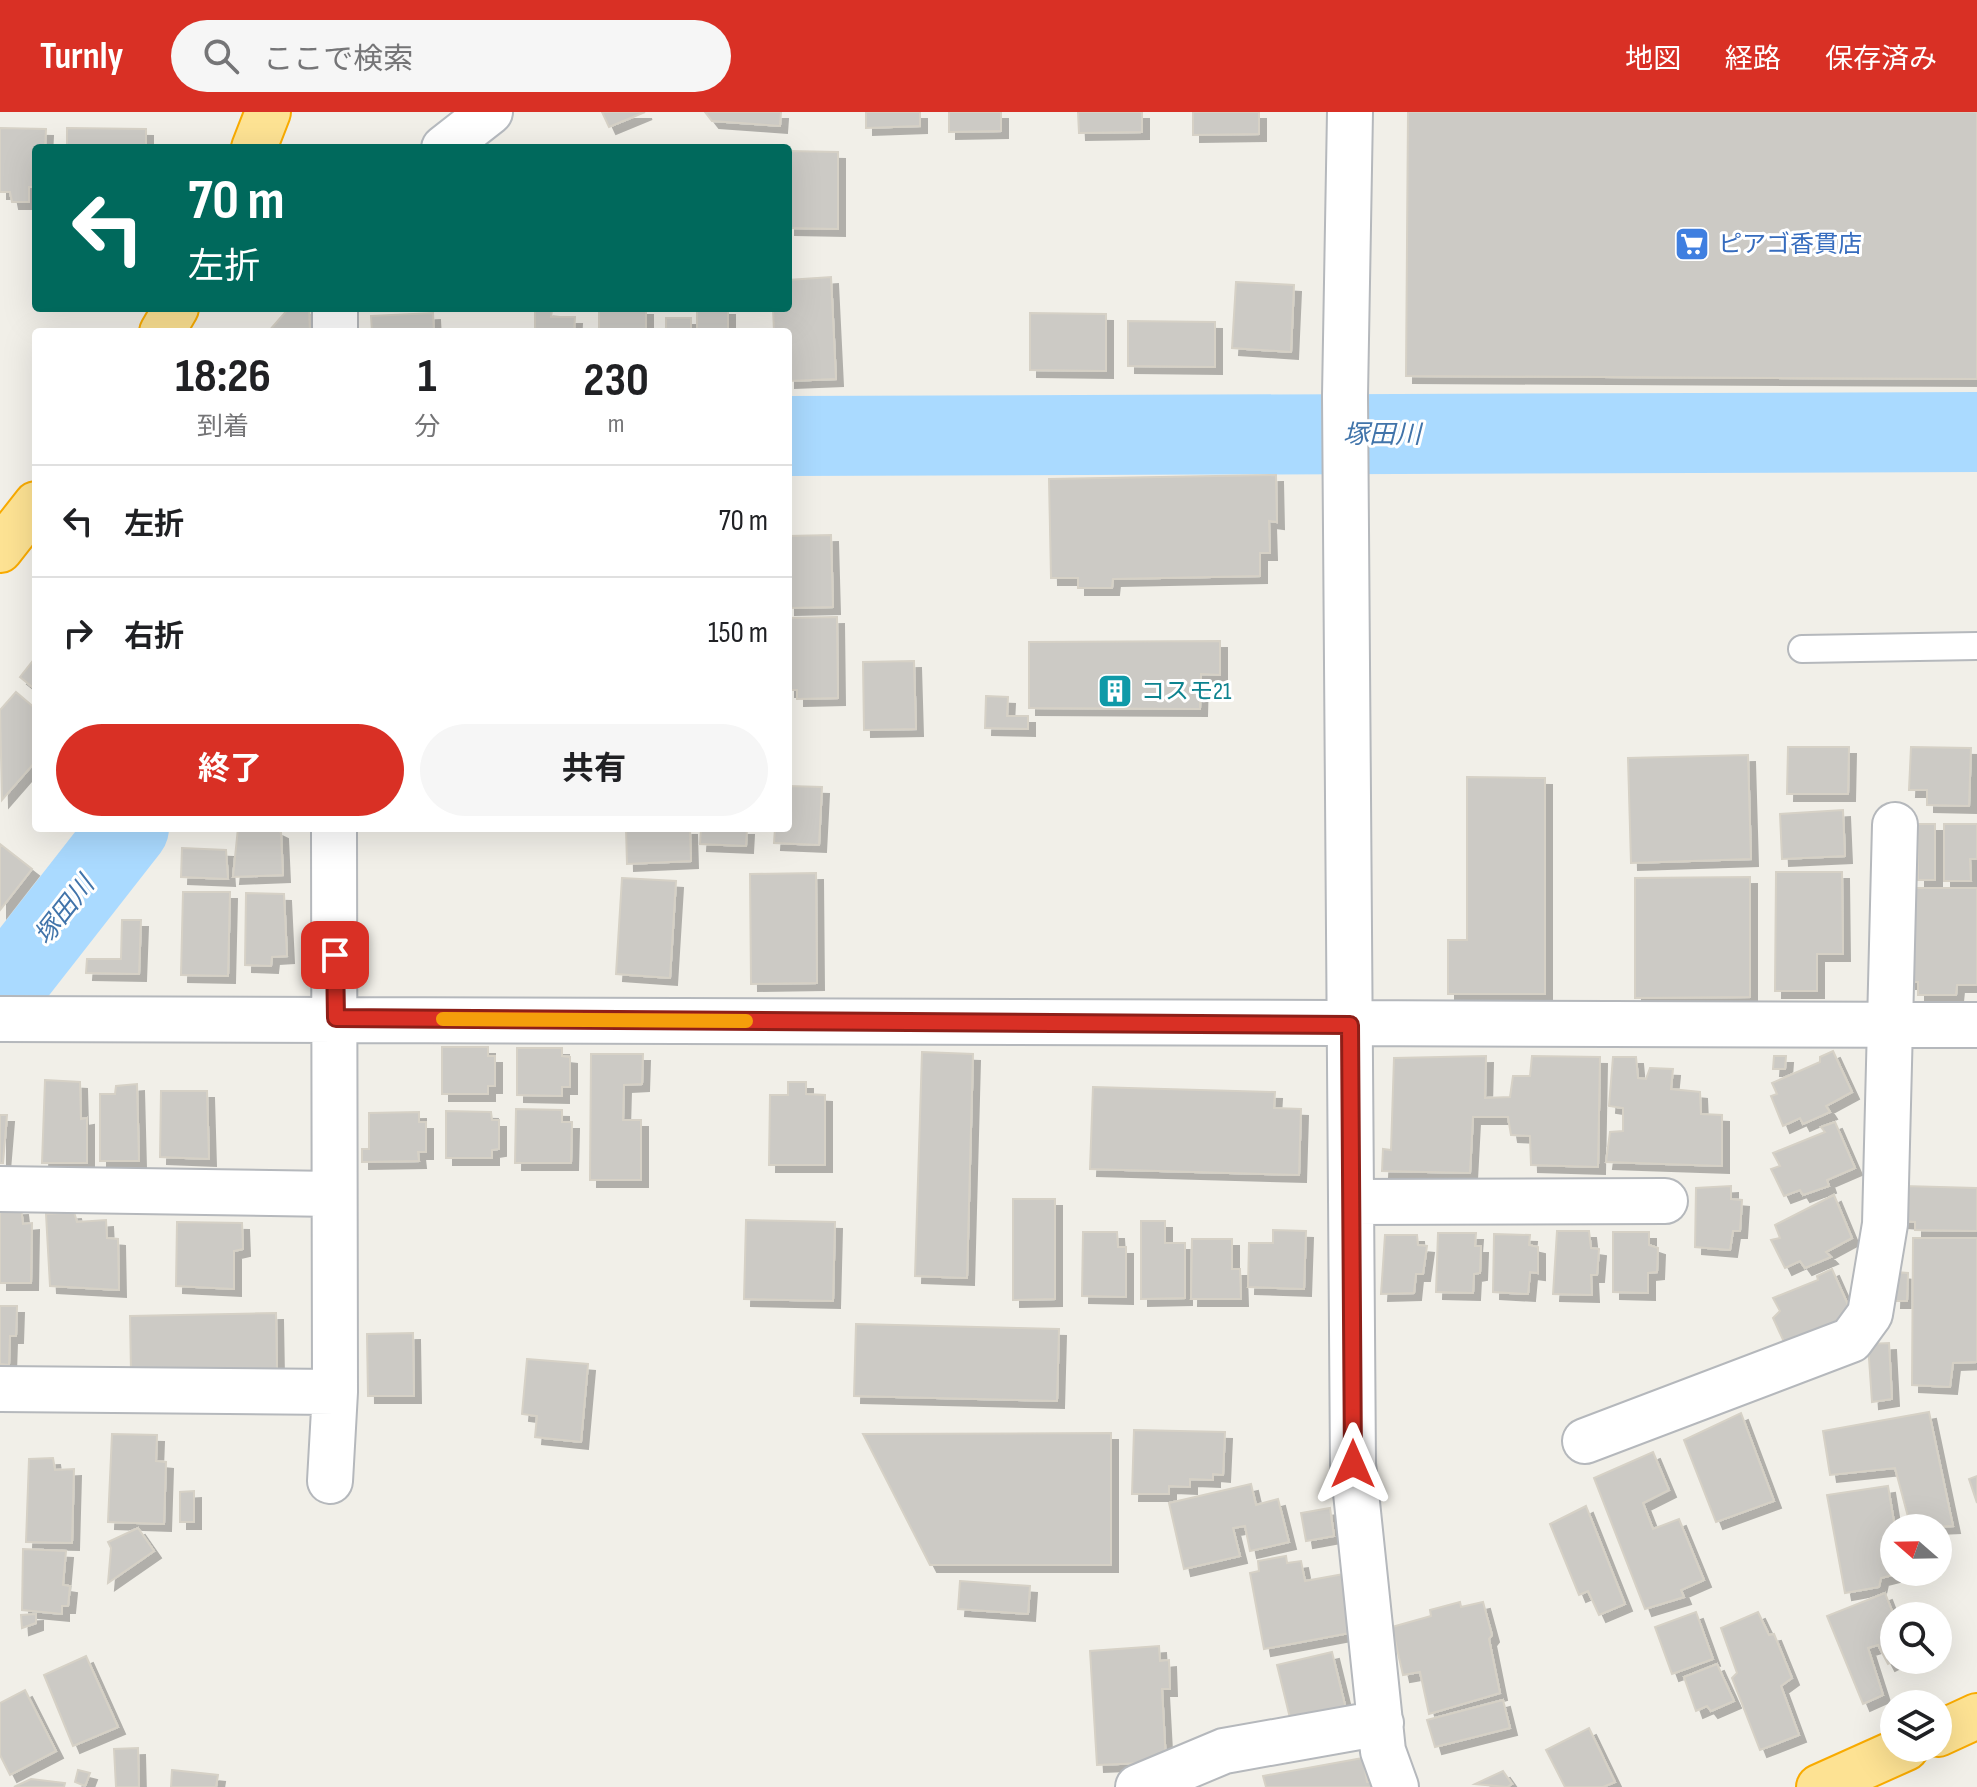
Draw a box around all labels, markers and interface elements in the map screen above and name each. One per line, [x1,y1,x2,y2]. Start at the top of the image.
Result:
search box [171,20,731,92]
text: Turnly [40,34,123,79]
icon: search [199,34,243,78]
text: ここで検索 [263,42,413,78]
text: 地図 [1625,43,1681,76]
text: 経路 [1725,43,1781,76]
text: 保存済み [1825,43,1937,76]
text: 70 m [188,168,285,235]
icon: left [56,176,160,280]
supermarket icon: ピアゴ香貫店 [1673,225,1711,263]
place label: ピアゴ香貫店 [1718,230,1862,259]
text: 左折 [188,246,260,289]
text: 18:26 [175,348,271,405]
text: 1 [418,348,437,405]
text: 230 [583,352,649,409]
text: m [608,409,624,440]
text: 到着 [197,412,249,443]
text: 分 [414,412,440,443]
water label: 塚田川 [1343,420,1424,451]
icon: left [56,499,100,543]
text: 70 m [719,503,768,539]
text: 左折 [124,507,184,543]
icon: right [56,611,100,655]
text: 150 m [708,615,768,651]
text: 右折 [124,619,184,655]
building icon: コスモ21 [1096,672,1134,710]
place label: コスモ21 [1141,677,1232,706]
button: 終了 [56,724,404,816]
button: 共有 [420,724,768,816]
water label: 塚田川 [29,868,103,951]
pin [301,921,369,989]
icon: arrive [313,933,357,977]
position arrow [1311,1422,1395,1506]
north arrow [1880,1514,1952,1586]
map controls [1880,1514,1952,1762]
button: search [1880,1602,1952,1674]
button: layers [1880,1690,1952,1762]

